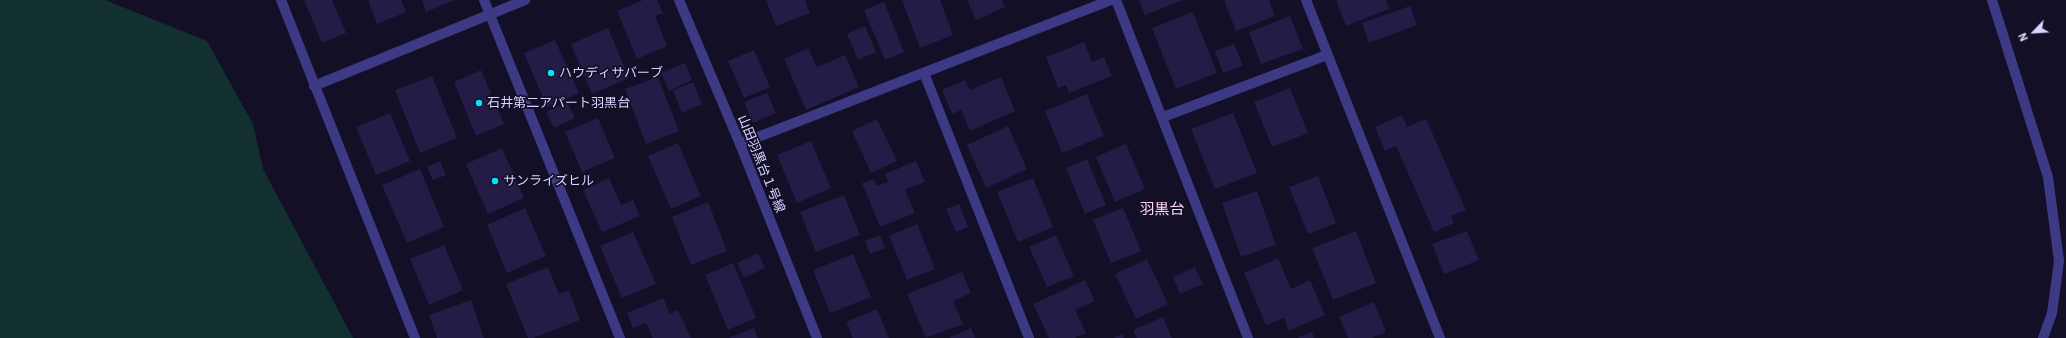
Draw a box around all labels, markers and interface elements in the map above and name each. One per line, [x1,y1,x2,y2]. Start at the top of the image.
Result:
north arrow [2014,12,2054,52]
text: N [2015,31,2031,44]
place label: ハウディサバーブ [559,65,663,81]
marker: ハウディサバーブ [546,68,556,78]
place label: 石井第二アパート羽黒台 [487,95,630,111]
marker: 石井第二アパート羽黒台 [474,98,484,108]
street label: 山田羽黒台１号線 [734,113,788,215]
place label: サンライズヒル [503,173,594,189]
marker: サンライズヒル [490,176,500,186]
district label: 羽黒台 [1140,201,1184,219]

